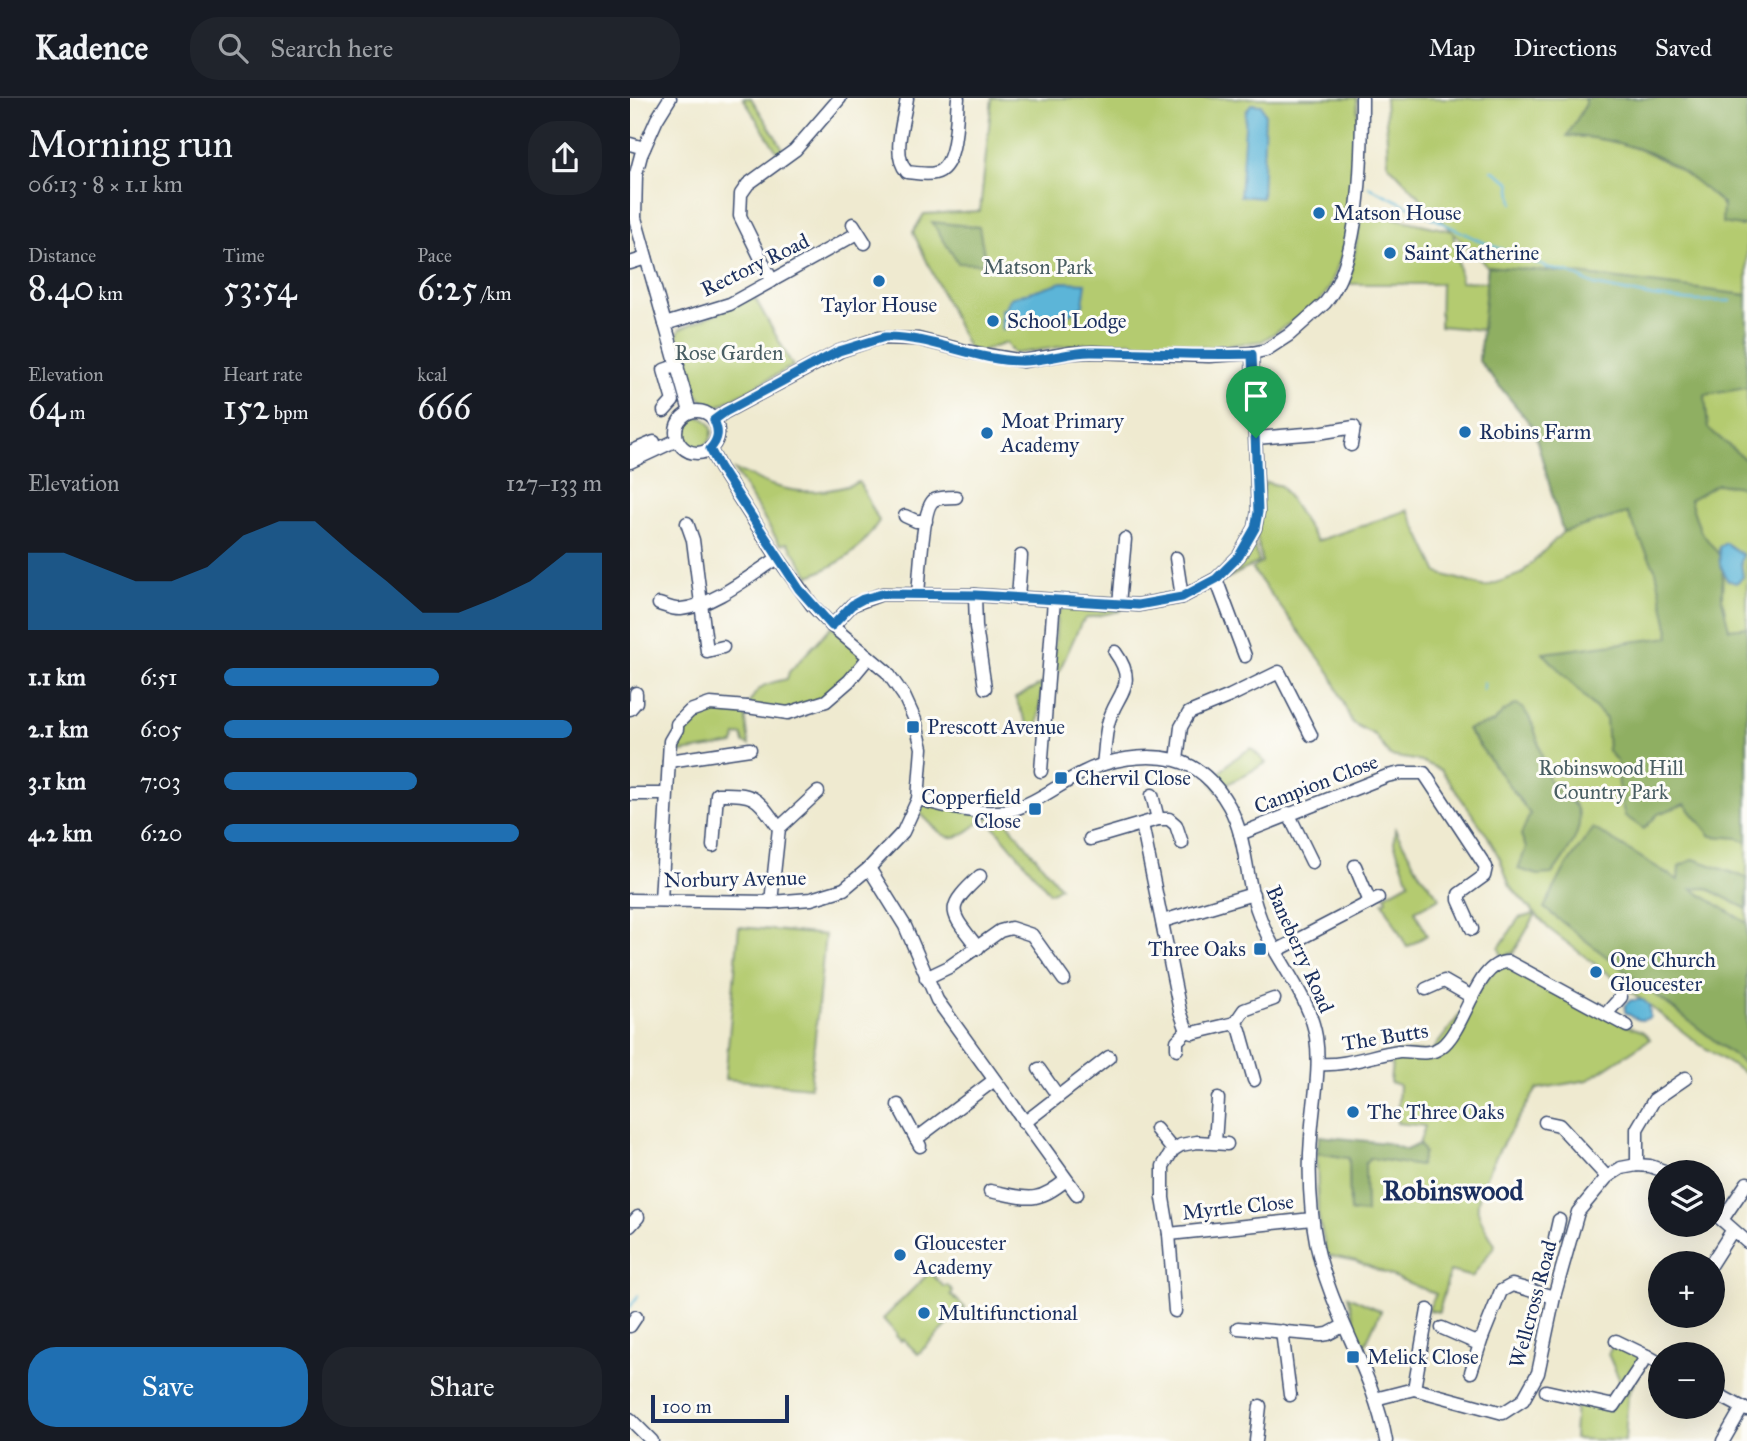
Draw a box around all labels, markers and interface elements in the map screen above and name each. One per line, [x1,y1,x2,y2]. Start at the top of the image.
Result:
search box [190,17,680,80]
text: Kadence [35,28,148,68]
icon: search [214,29,252,67]
text: Search here [270,32,393,64]
text: Map [1429,33,1476,63]
text: Directions [1514,33,1617,63]
text: Saved [1655,33,1712,63]
text: Morning run [28,121,233,167]
button: share [528,121,602,195]
text: 06:13 · 8 × 1.1 km [28,170,183,198]
place label: Matson House [1333,200,1462,226]
marker: Matson House [1311,205,1327,221]
street label: Rectory Road [697,227,814,302]
place label: Saint Katherine [1404,240,1540,266]
text: Distance [28,244,96,267]
text: Time [223,244,265,267]
text: Pace [417,244,452,267]
marker: Saint Katherine [1382,245,1398,261]
park label: Matson Park [983,254,1093,280]
text: 8.40 [28,267,94,310]
text: 53:54 [223,267,297,310]
text: 6:25 [417,267,477,310]
marker: Taylor House [871,273,887,289]
text: km [94,282,123,305]
text: /km [477,282,511,305]
place label: Taylor House [821,292,937,318]
place label: School Lodge [1007,308,1127,334]
marker: School Lodge [985,313,1001,329]
park label: Rose Garden [675,340,783,366]
text: Elevation [28,363,103,386]
text: Heart rate [223,363,303,386]
text: kcal [417,363,447,386]
pin [1226,366,1286,438]
icon: arrive [1237,377,1275,415]
text: 64 [28,386,65,429]
text: 152 [223,386,270,429]
text: 666 [417,386,471,429]
text: m [65,401,86,424]
text: bpm [270,401,308,424]
place label: Moat Primary Academy [1000,408,1125,458]
place label: Robins Farm [1479,419,1592,445]
marker: Robins Farm [1457,424,1473,440]
marker: Moat Primary Academy [979,425,995,441]
text: Elevation [28,469,119,497]
text: 127–133 m [506,469,602,497]
text: 1.1 km [28,663,86,691]
text: 6:51 [140,663,177,691]
place label: Prescott Avenue [927,714,1065,740]
text: 2.1 km [28,715,89,743]
text: 6:05 [140,715,182,743]
marker: Prescott Avenue [905,719,921,735]
street label: Campion Close [1250,748,1382,820]
park label: Robinswood Hill Country Park [1538,755,1684,805]
place label: Chervil Close [1075,765,1191,791]
text: 3.1 km [28,767,86,795]
text: 7:03 [140,767,181,795]
marker: Chervil Close [1053,770,1069,786]
place label: Copperfield Close [921,784,1021,834]
marker: Copperfield Close [1027,801,1043,817]
text: 4.2 km [28,819,92,847]
text: 6:20 [140,819,182,847]
street label: Norbury Avenue [663,865,807,893]
street label: Baneberry Road [1260,881,1340,1017]
place label: Three Oaks [1148,936,1246,962]
marker: Three Oaks [1252,941,1268,957]
place label: One Church Gloucester [1610,947,1716,997]
marker: One Church Gloucester [1588,964,1604,980]
street label: The Butts [1340,1017,1430,1057]
place label: The Three Oaks [1367,1099,1504,1125]
marker: The Three Oaks [1345,1104,1361,1120]
map controls [1648,1160,1725,1419]
button: layers [1648,1160,1725,1237]
district label: Robinswood [1382,1173,1525,1208]
street label: Myrtle Close [1181,1188,1295,1226]
place label: Gloucester Academy [913,1230,1006,1280]
street label: Wellcross Road [1503,1237,1563,1371]
marker: Gloucester Academy [892,1247,908,1263]
button: + [1648,1251,1725,1328]
place label: Multifunctional [938,1300,1078,1326]
marker: Multifunctional [916,1305,932,1321]
button: − [1648,1342,1725,1419]
place label: Melick Close [1367,1344,1479,1370]
button: Save [28,1347,308,1427]
button: Share [322,1347,602,1427]
marker: Melick Close [1345,1349,1361,1365]
scale bar [651,1392,789,1424]
text: 100 m [662,1395,712,1418]

